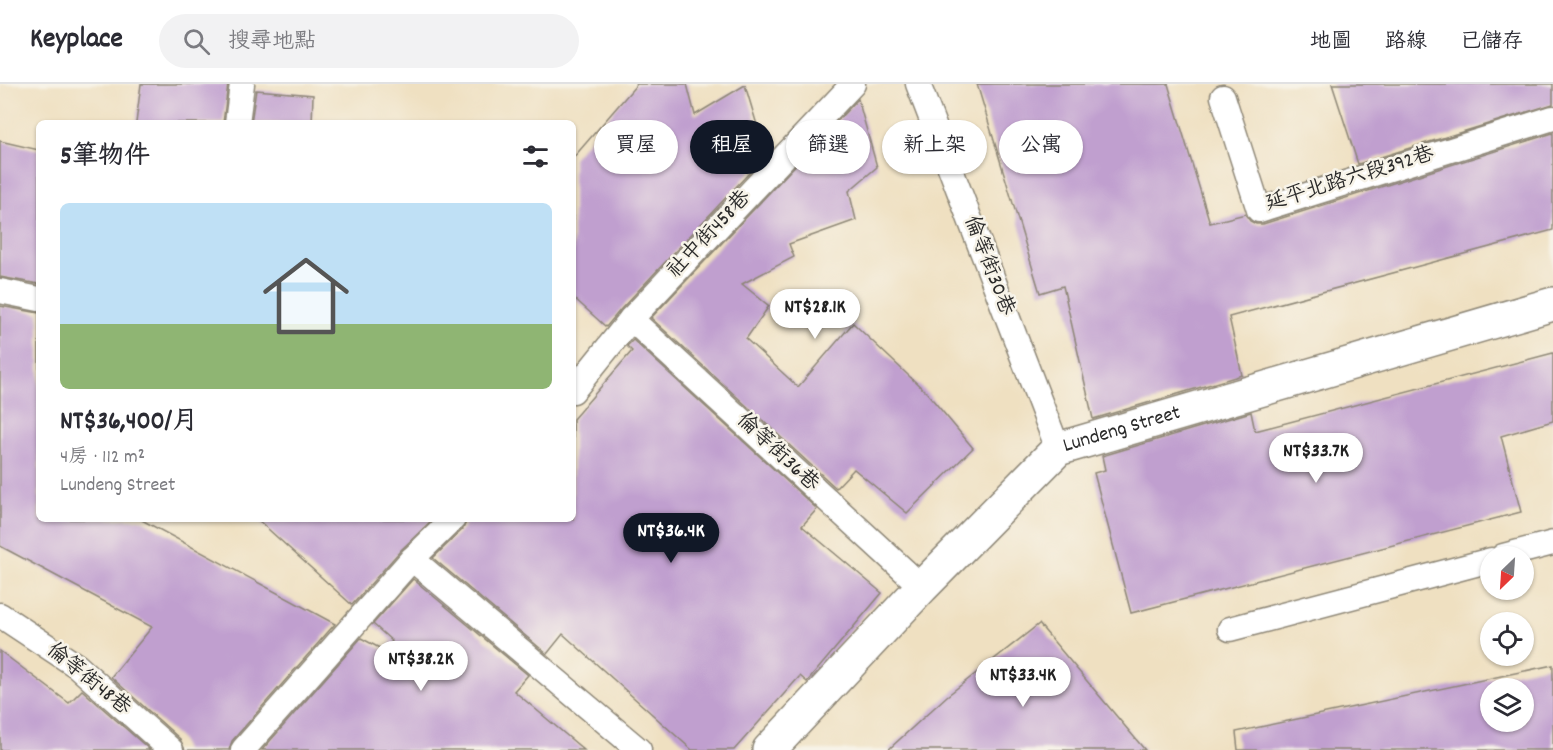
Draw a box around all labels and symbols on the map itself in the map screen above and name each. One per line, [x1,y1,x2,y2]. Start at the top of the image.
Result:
street label: 延平北路六段392巷 [1262,140,1438,220]
street label: 社中街458巷 [661,184,759,286]
street label: 倫等街30巷 [955,212,1021,320]
pin: NT$28.1K [753,289,877,340]
street label: Lundeng Street [1060,399,1185,462]
street label: 倫等街36巷 [729,407,825,499]
pin: NT$33.7K [1254,433,1378,484]
pin: NT$36.4K [609,513,733,564]
north arrow [1480,546,1534,600]
street label: 倫等街48巷 [39,637,137,723]
pin: NT$38.2K [359,641,483,692]
pin: NT$33.4K [961,657,1085,708]

